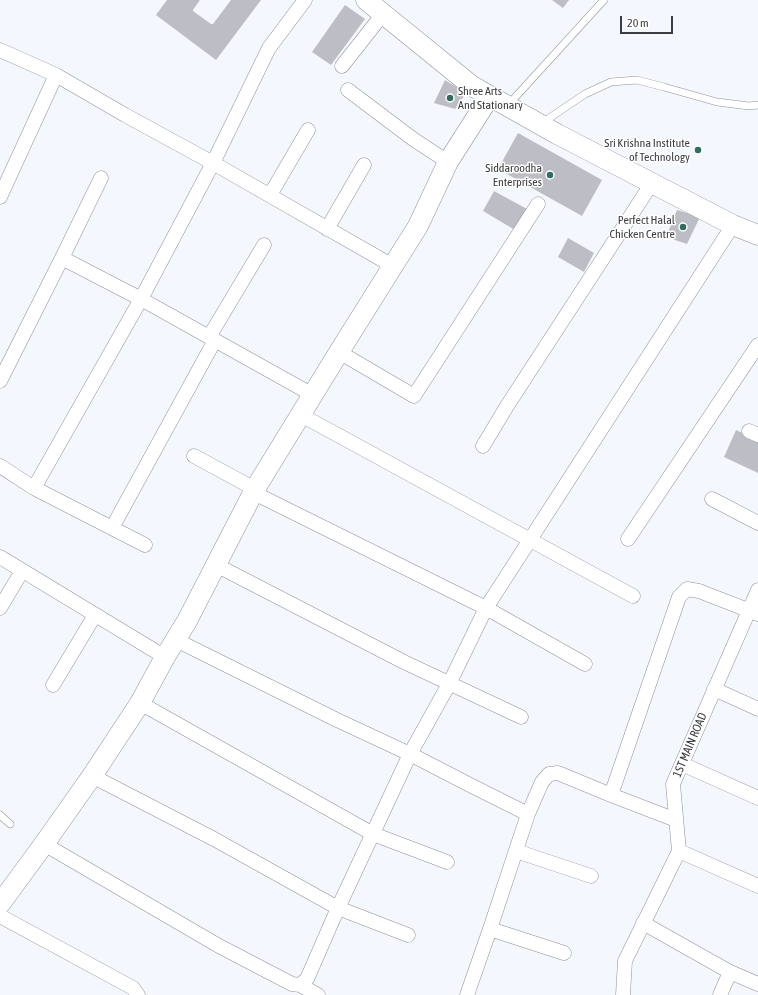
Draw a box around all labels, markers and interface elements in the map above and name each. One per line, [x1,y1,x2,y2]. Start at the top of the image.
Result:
scale bar [622,8,675,34]
text: 20 m [627,16,649,30]
place label: Shree Arts And Stationary [458,84,523,112]
marker: Shree Arts And Stationary [445,93,455,103]
place label: Sri Krishna Institute of Technology [604,136,690,164]
marker: Sri Krishna Institute of Technology [693,145,703,155]
place label: Siddaroodha Enterprises [485,161,542,189]
marker: Siddaroodha Enterprises [545,170,555,180]
place label: Perfect Halal Chicken Centre [610,213,675,241]
marker: Perfect Halal Chicken Centre [678,222,688,232]
street label: 1ST MAIN ROAD [670,711,710,779]

